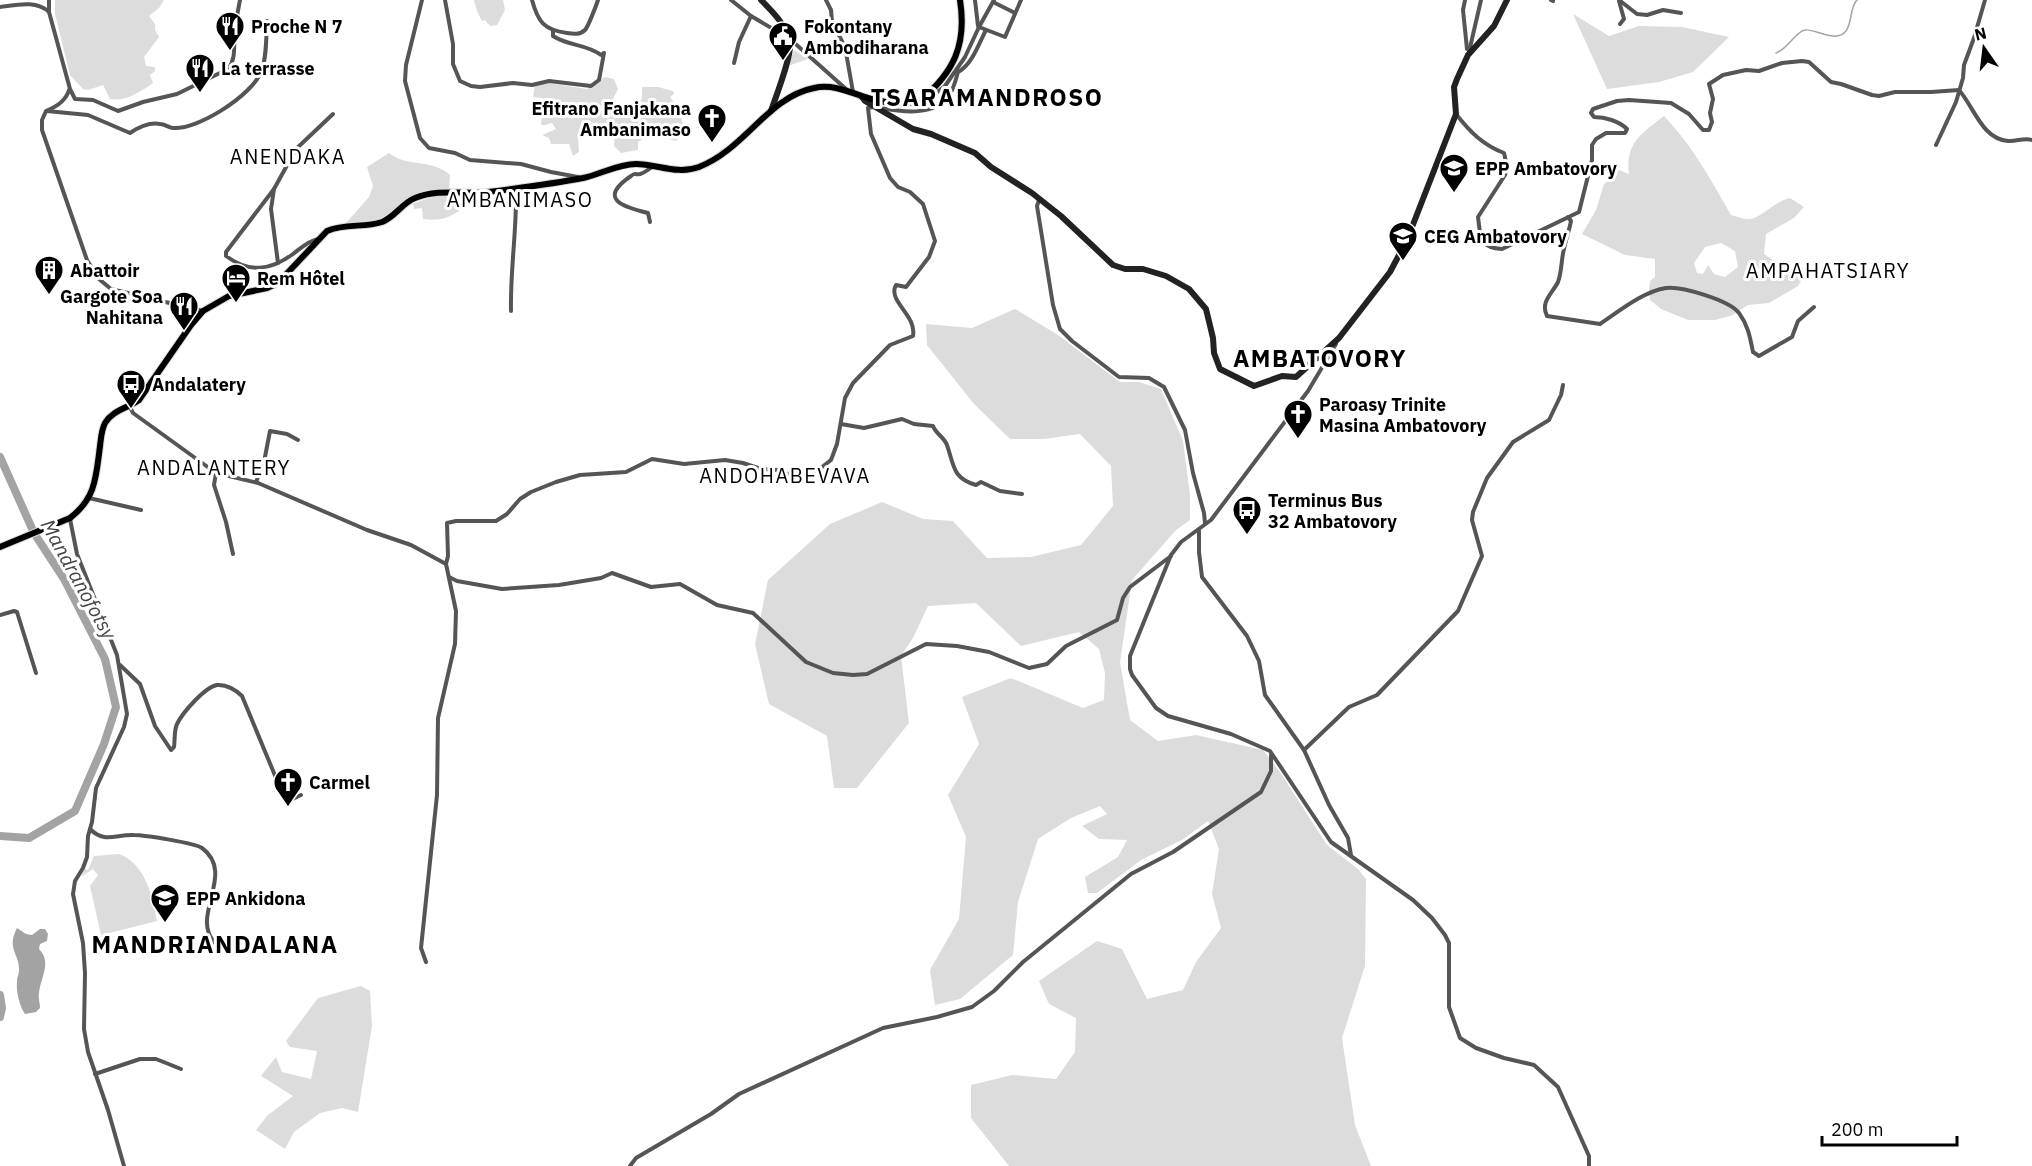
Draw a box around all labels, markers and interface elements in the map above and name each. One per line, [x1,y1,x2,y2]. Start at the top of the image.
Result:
restaurant icon: Proche N 7 [214,10,246,52]
place label: Proche N 7 [251,15,342,38]
place label: Fokontany Ambodiharana [804,15,929,59]
north arrow [1954,18,2014,78]
public building icon: Fokontany Ambodiharana [767,20,799,62]
text: N [1972,22,1988,45]
restaurant icon: La terrasse [184,52,216,94]
place label: La terrasse [221,57,315,80]
district label: TSARAMANDROSO [871,81,1103,113]
place label: Efitrano Fanjakana Ambanimaso [531,97,691,141]
church icon: Efitrano Fanjakana Ambanimaso [696,102,728,144]
district label: ANENDAKA [230,143,346,170]
school or university icon: EPP Ambatovory [1438,152,1470,194]
place label: EPP Ambatovory [1475,157,1617,180]
district label: AMBANIMASO [447,186,593,213]
school or university icon: CEG Ambatovory [1387,220,1419,262]
place label: CEG Ambatovory [1424,225,1567,248]
building icon: Abattoir [33,254,65,296]
district label: AMPAHATSIARY [1746,257,1910,284]
place label: Abattoir [70,259,140,282]
hotel icon: Rem Hôtel [220,262,252,304]
place label: Rem Hôtel [257,267,345,290]
place label: Gargote Soa Nahitana [60,285,163,329]
restaurant icon: Gargote Soa Nahitana [168,290,200,332]
district label: AMBATOVORY [1233,342,1407,374]
bus stop icon: Andalatery [115,368,147,410]
place label: Andalatery [152,373,246,396]
place label: Paroasy Trinite Masina Ambatovory [1319,393,1487,437]
church icon: Paroasy Trinite Masina Ambatovory [1282,398,1314,440]
district label: ANDALANTERY [137,454,291,481]
district label: ANDOHABEVAVA [699,462,871,489]
place label: Terminus Bus 32 Ambatovory [1268,489,1397,533]
bus stop icon: Terminus Bus 32 Ambatovory [1231,494,1263,536]
water label: Mandranofotsy [35,514,124,645]
church icon: Carmel [272,766,304,808]
place label: Carmel [309,771,370,794]
school or university icon: EPP Ankidona [149,882,181,924]
place label: EPP Ankidona [186,887,305,910]
district label: MANDRIANDALANA [91,928,339,960]
scale bar [1822,1109,1957,1147]
text: 200 m [1831,1118,1883,1141]

